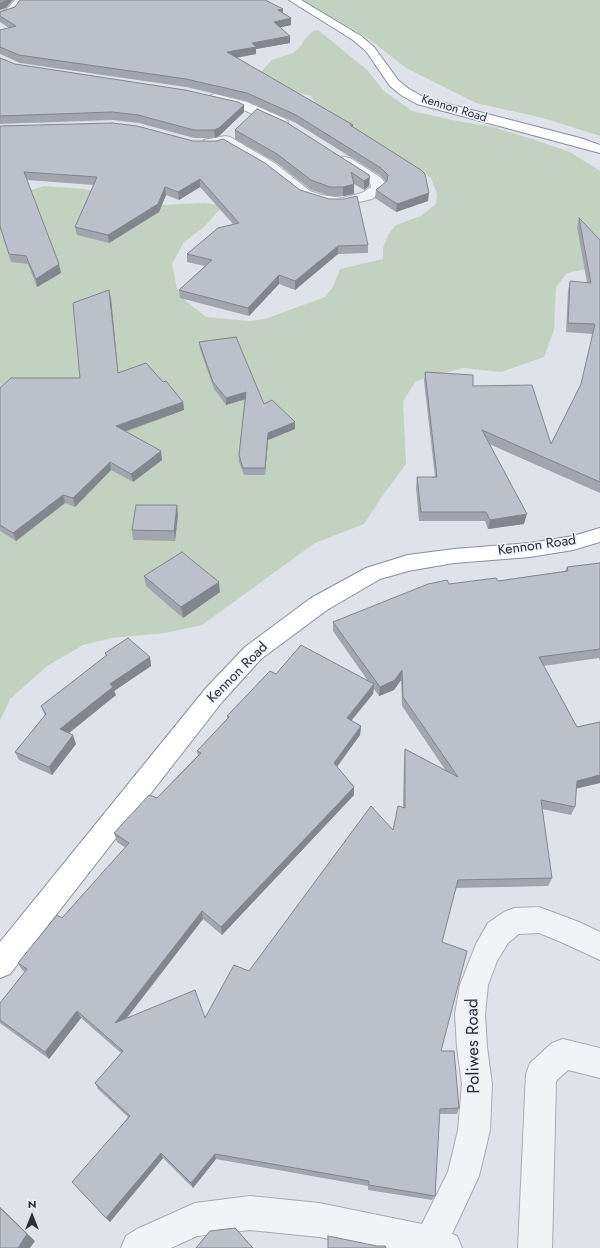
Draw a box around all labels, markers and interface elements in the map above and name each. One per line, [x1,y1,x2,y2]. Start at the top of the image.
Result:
street label: Kennon Road [420,92,488,126]
street label: Kennon Road [497,532,577,560]
street label: Kennon Road [204,639,272,707]
street label: Poliwes Road [463,998,485,1094]
north arrow [12,1196,52,1236]
text: N [28,1196,36,1212]

